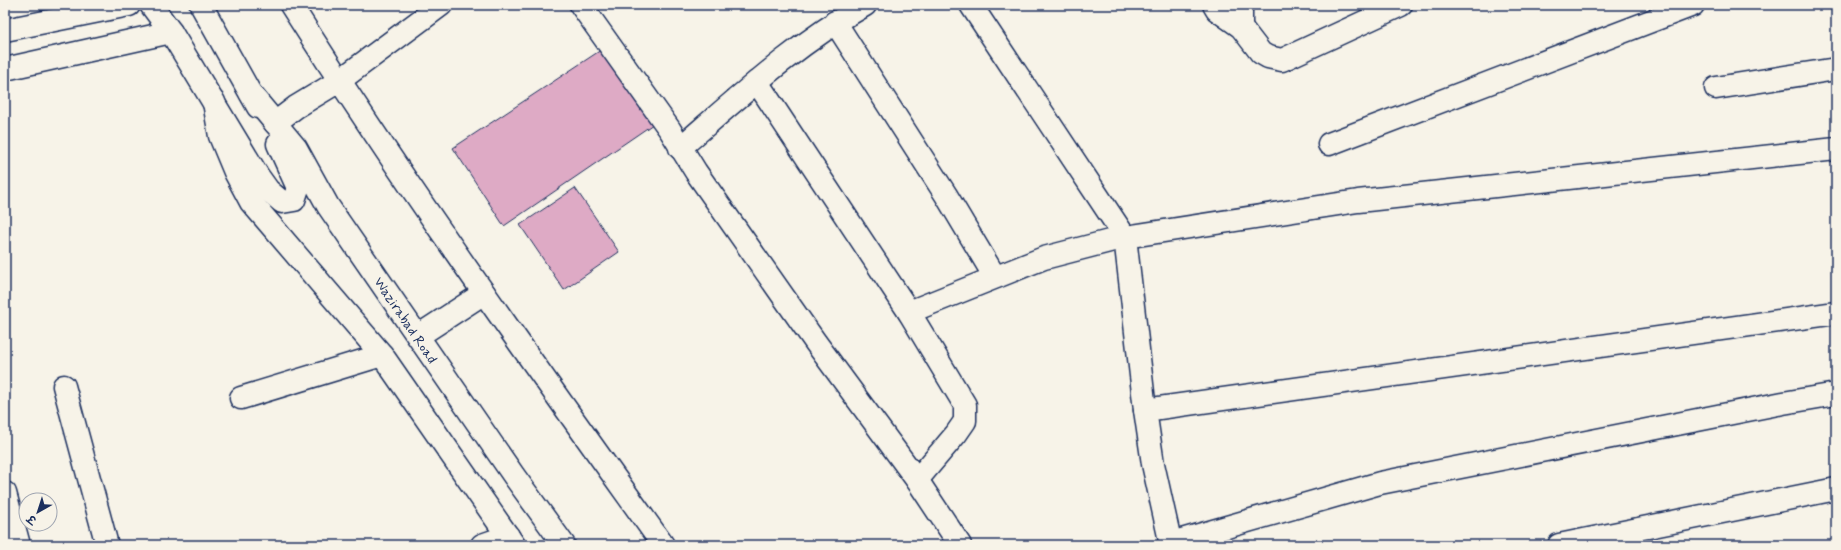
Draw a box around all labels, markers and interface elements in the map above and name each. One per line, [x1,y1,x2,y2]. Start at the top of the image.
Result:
street label: Wazirabad Road [370,274,441,367]
north arrow [18,492,58,532]
text: उ [24,510,40,527]

